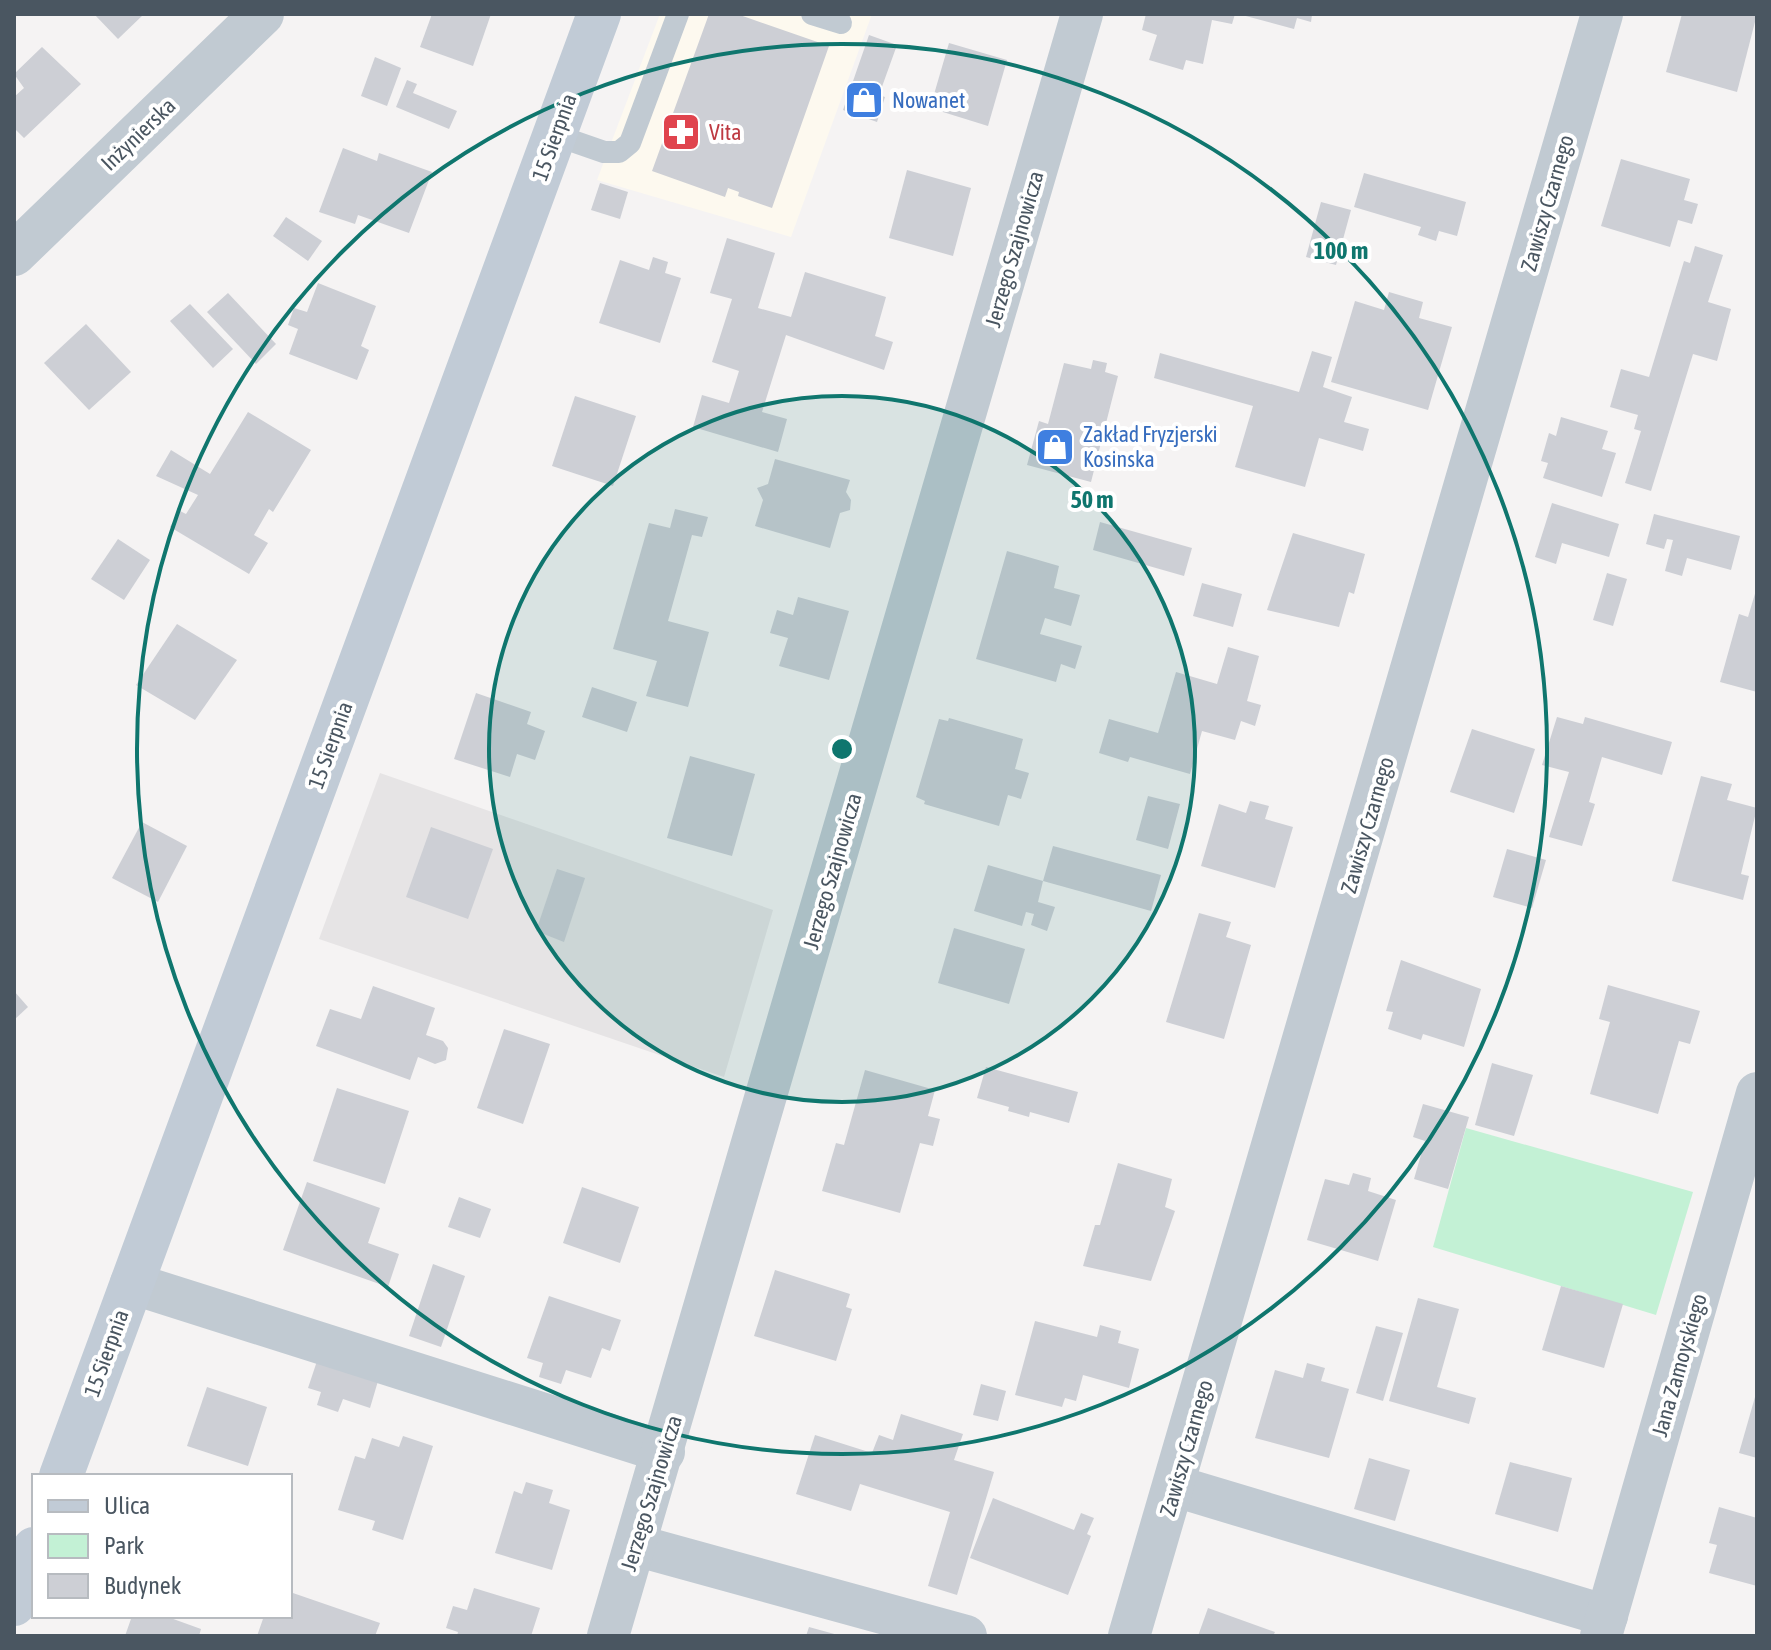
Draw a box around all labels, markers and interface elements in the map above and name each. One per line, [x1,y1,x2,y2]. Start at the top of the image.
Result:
shop icon: Nowanet [843,79,885,121]
place label: Nowanet [892,87,965,113]
street label: 15 Sierpnia [526,90,582,184]
street label: Inżynierska [95,92,181,176]
pharmacy icon: Vita [660,111,702,153]
place label: Vita [709,119,741,145]
street label: Zawiszy Czarnego [1515,132,1579,274]
street label: Jerzego Szajnowicza [979,168,1049,330]
text: 100 m [1314,237,1368,264]
place label: Zakład Fryzjerski Kosinska [1083,421,1218,472]
shop icon: Zakład Fryzjerski Kosinska [1034,426,1076,468]
text: 50 m [1070,486,1114,513]
street label: 15 Sierpnia [302,698,358,792]
centre of rings [828,735,856,763]
street label: Zawiszy Czarnego [1335,754,1399,896]
street label: Jerzego Szajnowicza [797,790,867,952]
street label: Jana Zamoyskiego [1646,1291,1712,1439]
street label: 15 Sierpnia [78,1306,134,1400]
street label: Zawiszy Czarnego [1154,1377,1218,1519]
street label: Jerzego Szajnowicza [615,1412,687,1574]
legend [32,1474,292,1618]
text: Ulica [104,1492,150,1519]
text: Park [104,1532,145,1559]
text: Budynek [104,1572,182,1599]

